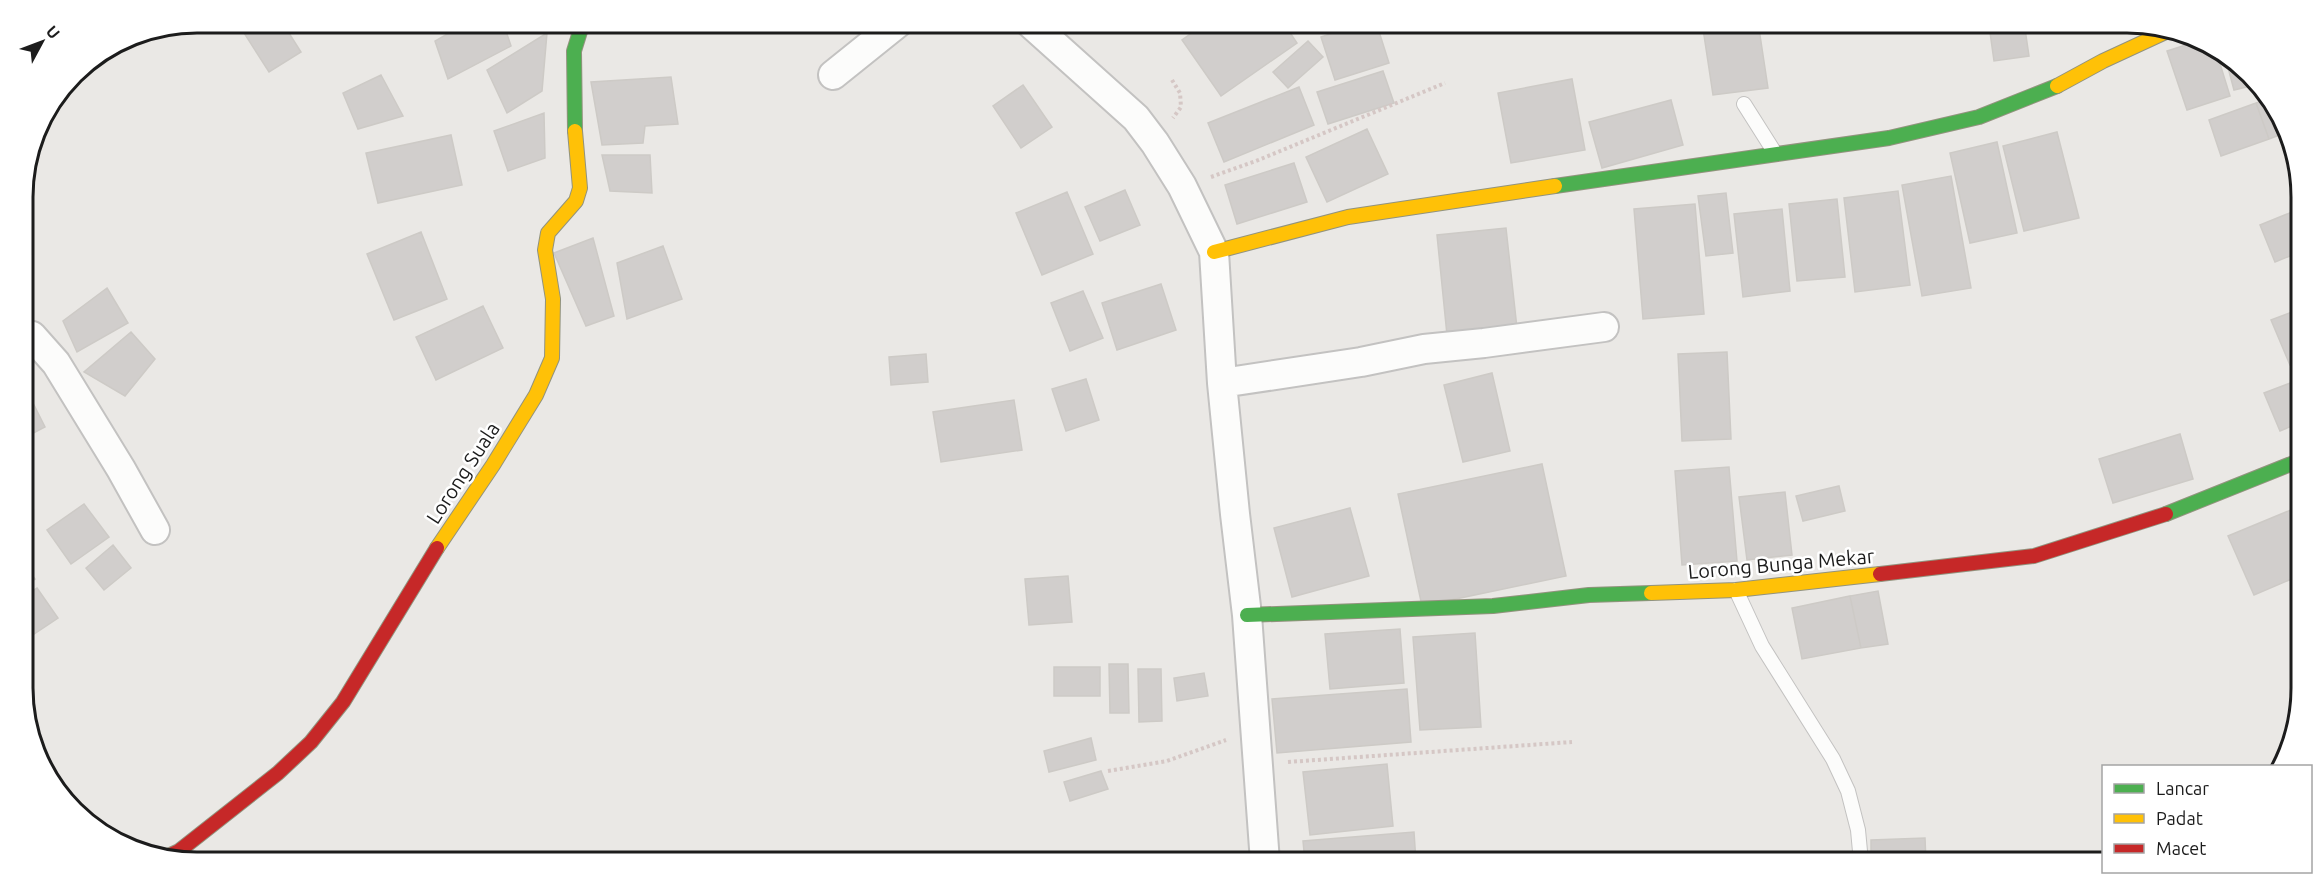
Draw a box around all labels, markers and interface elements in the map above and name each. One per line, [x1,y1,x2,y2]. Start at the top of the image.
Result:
north arrow [12,12,72,72]
text: U [43,22,64,42]
street label: Lorong Suala [421,418,504,528]
street label: Lorong Bunga Mekar [1687,544,1875,583]
legend [2102,765,2312,873]
text: Lancar [2156,778,2209,798]
text: Padat [2156,808,2203,828]
text: Macet [2156,838,2206,858]

